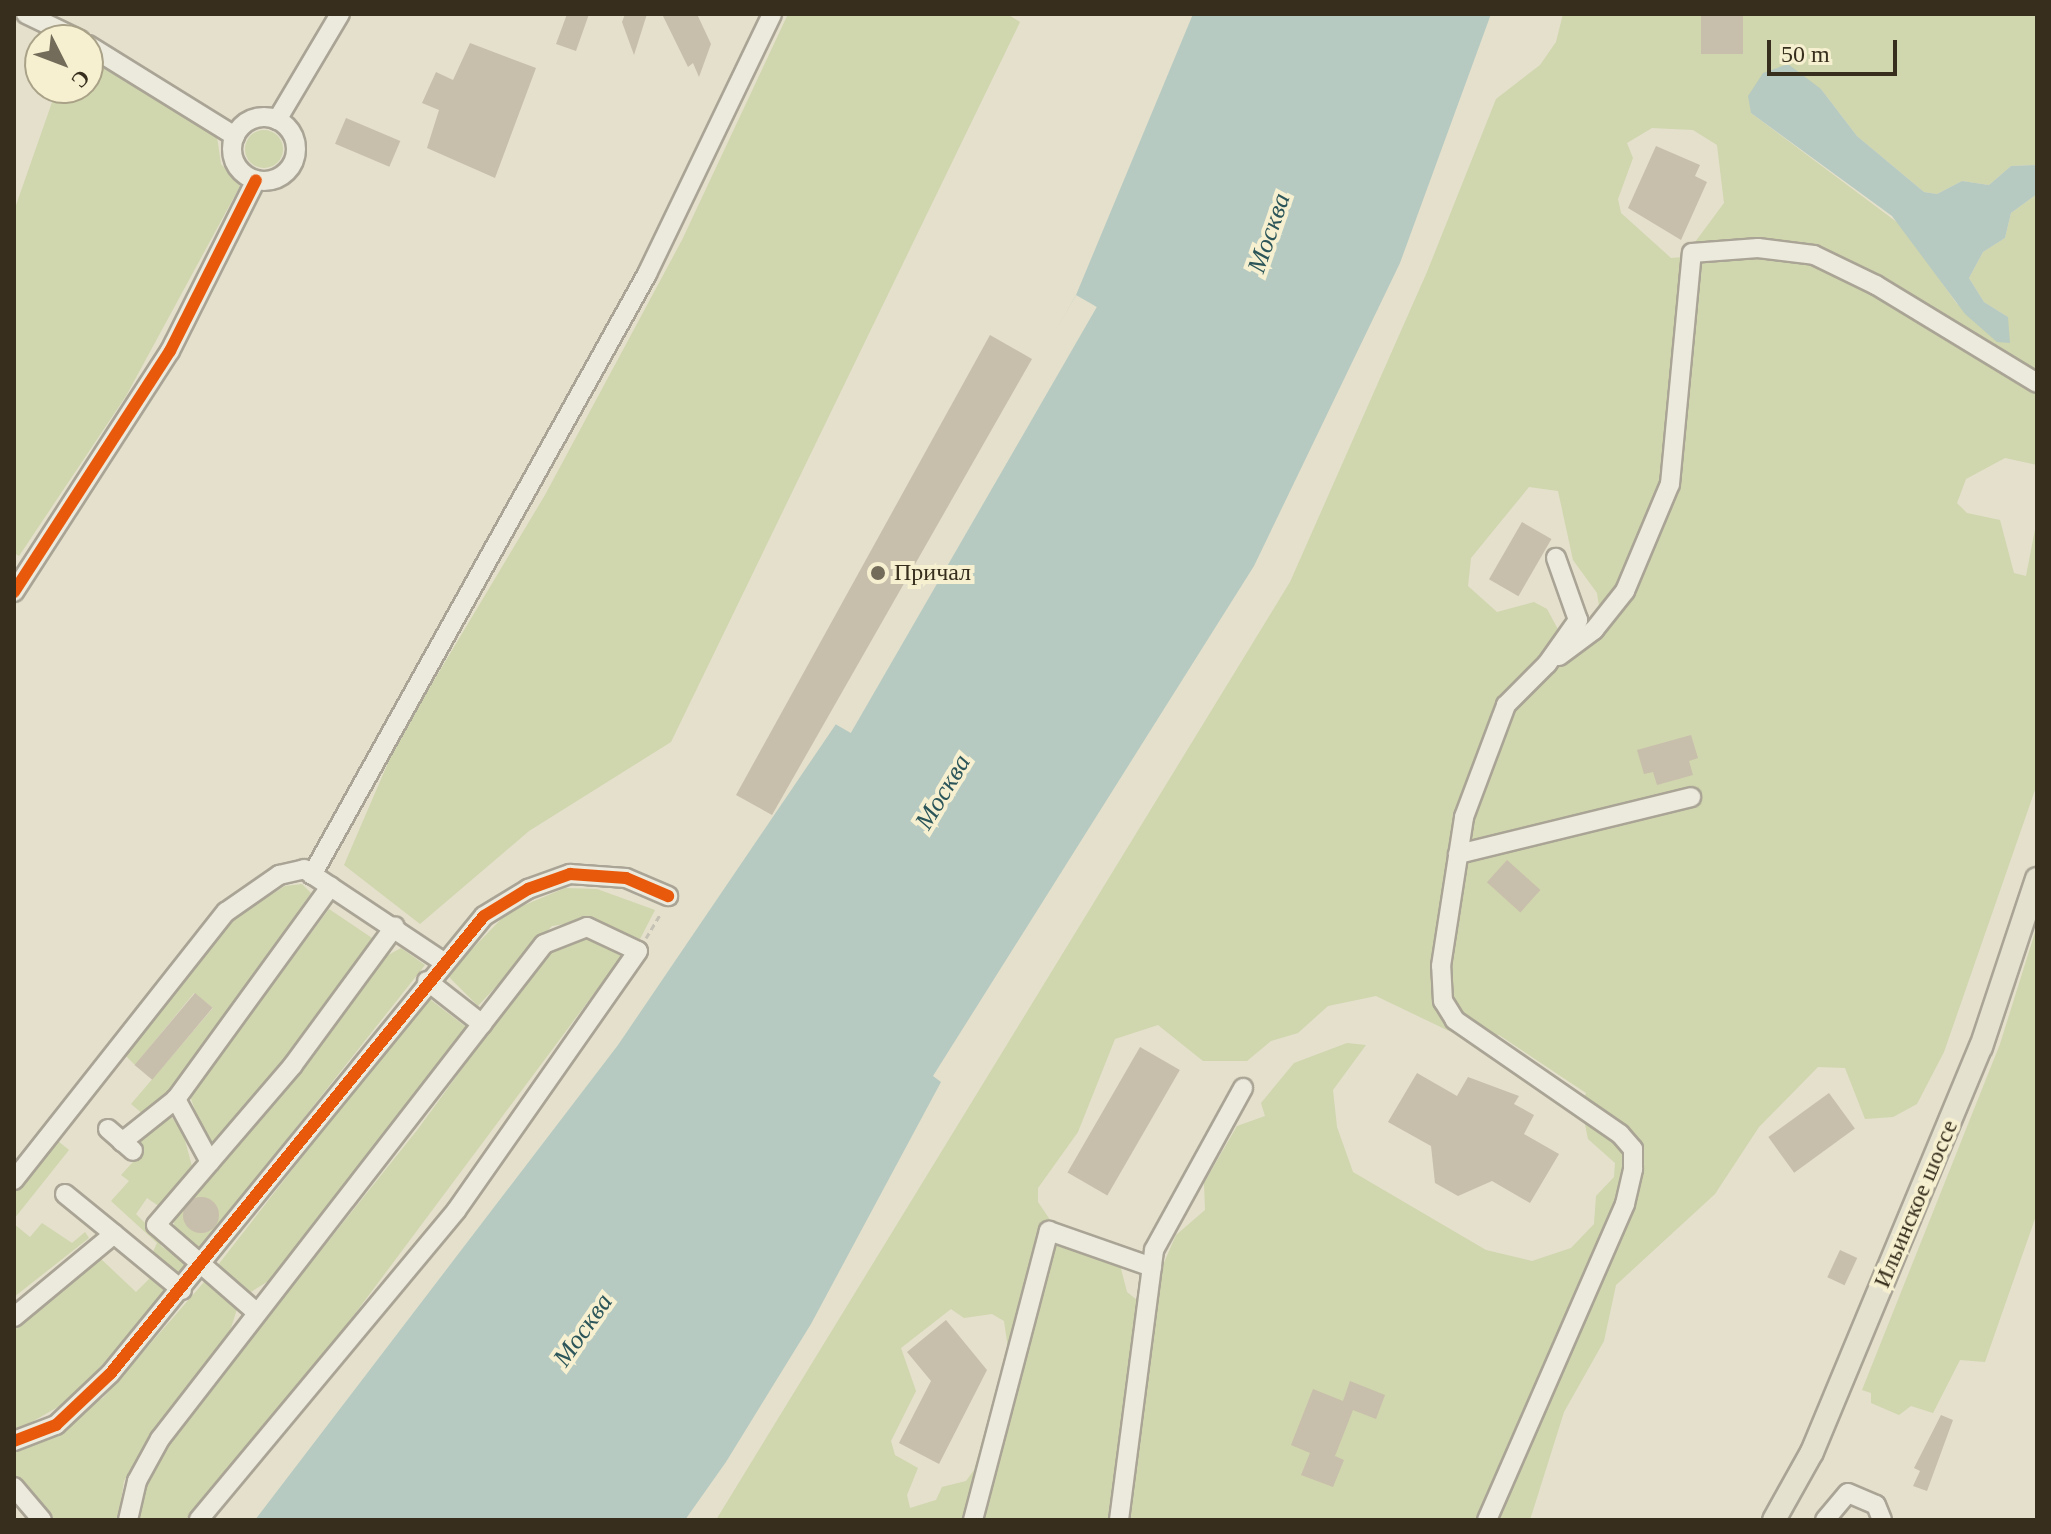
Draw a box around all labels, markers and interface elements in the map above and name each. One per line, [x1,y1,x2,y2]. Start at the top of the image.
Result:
north arrow [24,24,104,104]
scale bar [1771,24,1901,74]
text: 50 m [1781,41,1830,67]
text: С [66,65,95,93]
water label: Москва [1241,189,1297,277]
place label: Причал [894,559,971,587]
marker: Причал [869,564,887,582]
water label: Москва [908,749,978,835]
street label: Ильинское шоссе [1868,1116,1964,1292]
water label: Москва [547,1287,619,1373]

